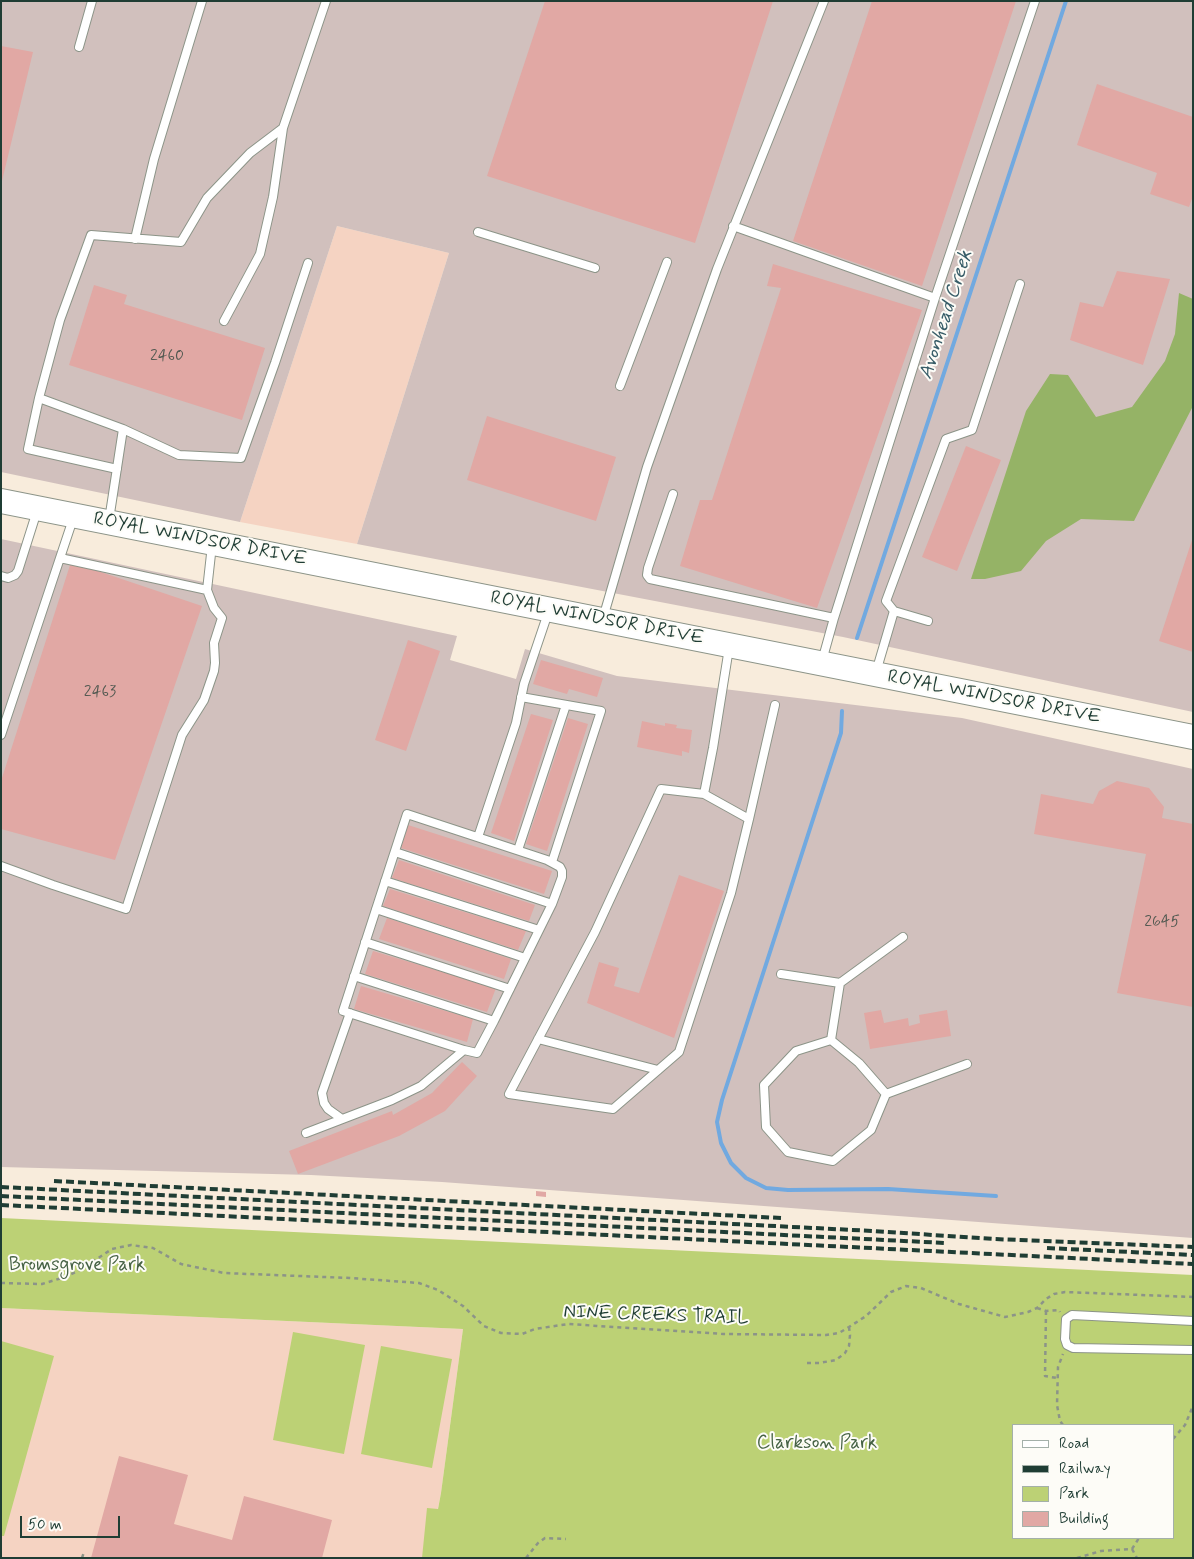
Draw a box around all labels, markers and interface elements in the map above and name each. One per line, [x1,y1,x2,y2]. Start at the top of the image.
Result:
water label: Avonhead Creek [915,247,979,383]
house number: 2460 [150,347,184,367]
street label: ROYAL WINDSOR DRIVE [91,508,309,572]
street label: ROYAL WINDSOR DRIVE [488,587,706,651]
street label: ROYAL WINDSOR DRIVE [885,666,1103,730]
house number: 2463 [84,683,116,703]
house number: 2645 [1144,913,1180,933]
park label: Bromsgrove Park [9,1255,145,1277]
street label: NINE CREEKS TRAIL [563,1301,749,1331]
legend [1012,1424,1174,1539]
park label: Clarkson Park [757,1433,877,1455]
text: Road [1059,1434,1089,1454]
text: Railway [1059,1459,1111,1479]
text: Park [1059,1484,1089,1504]
scale bar [22,1506,122,1538]
text: Building [1059,1509,1109,1529]
text: 50 m [28,1515,62,1535]

